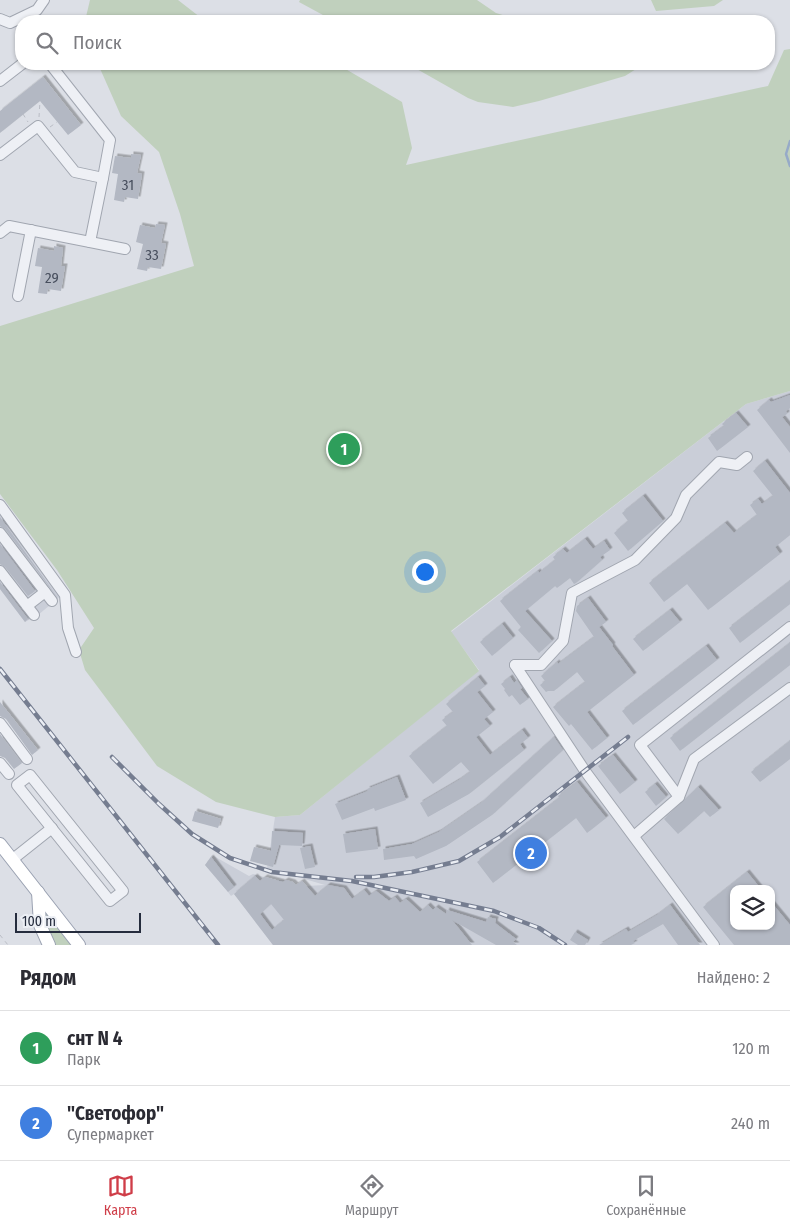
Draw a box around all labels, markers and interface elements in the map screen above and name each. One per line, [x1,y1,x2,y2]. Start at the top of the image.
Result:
search box [15,15,775,70]
icon: search [33,29,61,57]
text: Поиск [73,31,122,54]
house number: 31 [122,176,134,194]
house number: 33 [145,246,159,264]
house number: 29 [45,269,59,287]
pin: 1 [328,430,360,468]
your location [412,559,438,585]
pin: 2 [515,834,547,872]
map controls [730,885,775,930]
button: layers [730,885,775,930]
scale bar [15,910,141,933]
text: 100 m [22,913,56,930]
text: Рядом [20,965,76,991]
text: Найдено: 2 [697,968,770,987]
text: снт N 4 [67,1027,123,1050]
text: 1 [33,1039,39,1058]
text: 120 m [732,1039,770,1058]
text: Парк [67,1050,101,1069]
text: "Светофор" [67,1102,164,1125]
text: 2 [32,1114,40,1133]
text: 240 m [731,1114,770,1133]
text: Супермаркет [67,1125,154,1144]
tab: Карта [104,1172,137,1219]
tab: Маршрут [345,1172,399,1219]
tab: Сохранённые [606,1172,686,1219]

